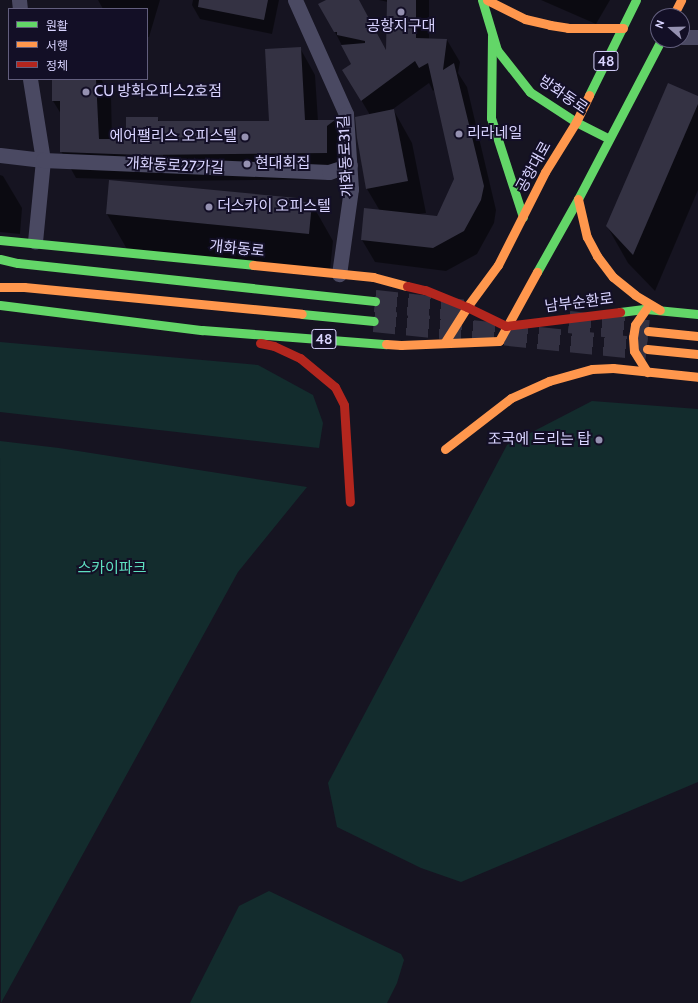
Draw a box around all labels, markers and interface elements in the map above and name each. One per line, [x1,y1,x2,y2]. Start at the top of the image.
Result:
marker: 공항지구대 [396,7,406,17]
legend [8,8,148,80]
north arrow [650,8,690,48]
text: 원활 [46,18,68,33]
place label: 공항지구대 [367,18,435,36]
text: N [652,18,668,30]
text: 서행 [46,38,68,53]
road number: 48 [593,49,619,73]
text: 정체 [46,58,68,73]
street label: 방화동로 [535,72,591,118]
place label: CU 방화오피스2호점 [94,83,222,101]
marker: CU 방화오피스2호점 [81,87,91,97]
street label: 개화동로31길 [335,115,357,197]
place label: 리라네일 [467,125,522,143]
place label: 에어팰리스 오피스텔 [109,128,237,146]
marker: 리라네일 [454,129,464,139]
marker: 에어팰리스 오피스텔 [240,132,250,142]
street label: 공항대로 [513,138,555,196]
street label: 개화동로27가길 [125,154,225,178]
place label: 현대회집 [255,155,310,173]
marker: 현대회집 [242,159,252,169]
place label: 더스카이 오피스텔 [217,198,331,216]
marker: 더스카이 오피스텔 [204,202,214,212]
street label: 개화동로 [209,237,265,261]
street label: 남부순환로 [544,290,614,316]
road number: 48 [311,327,337,351]
place label: 조국에 드리는 탑 [488,431,591,449]
marker: 조국에 드리는 탑 [594,435,604,445]
park label: 스카이파크 [78,560,146,578]

